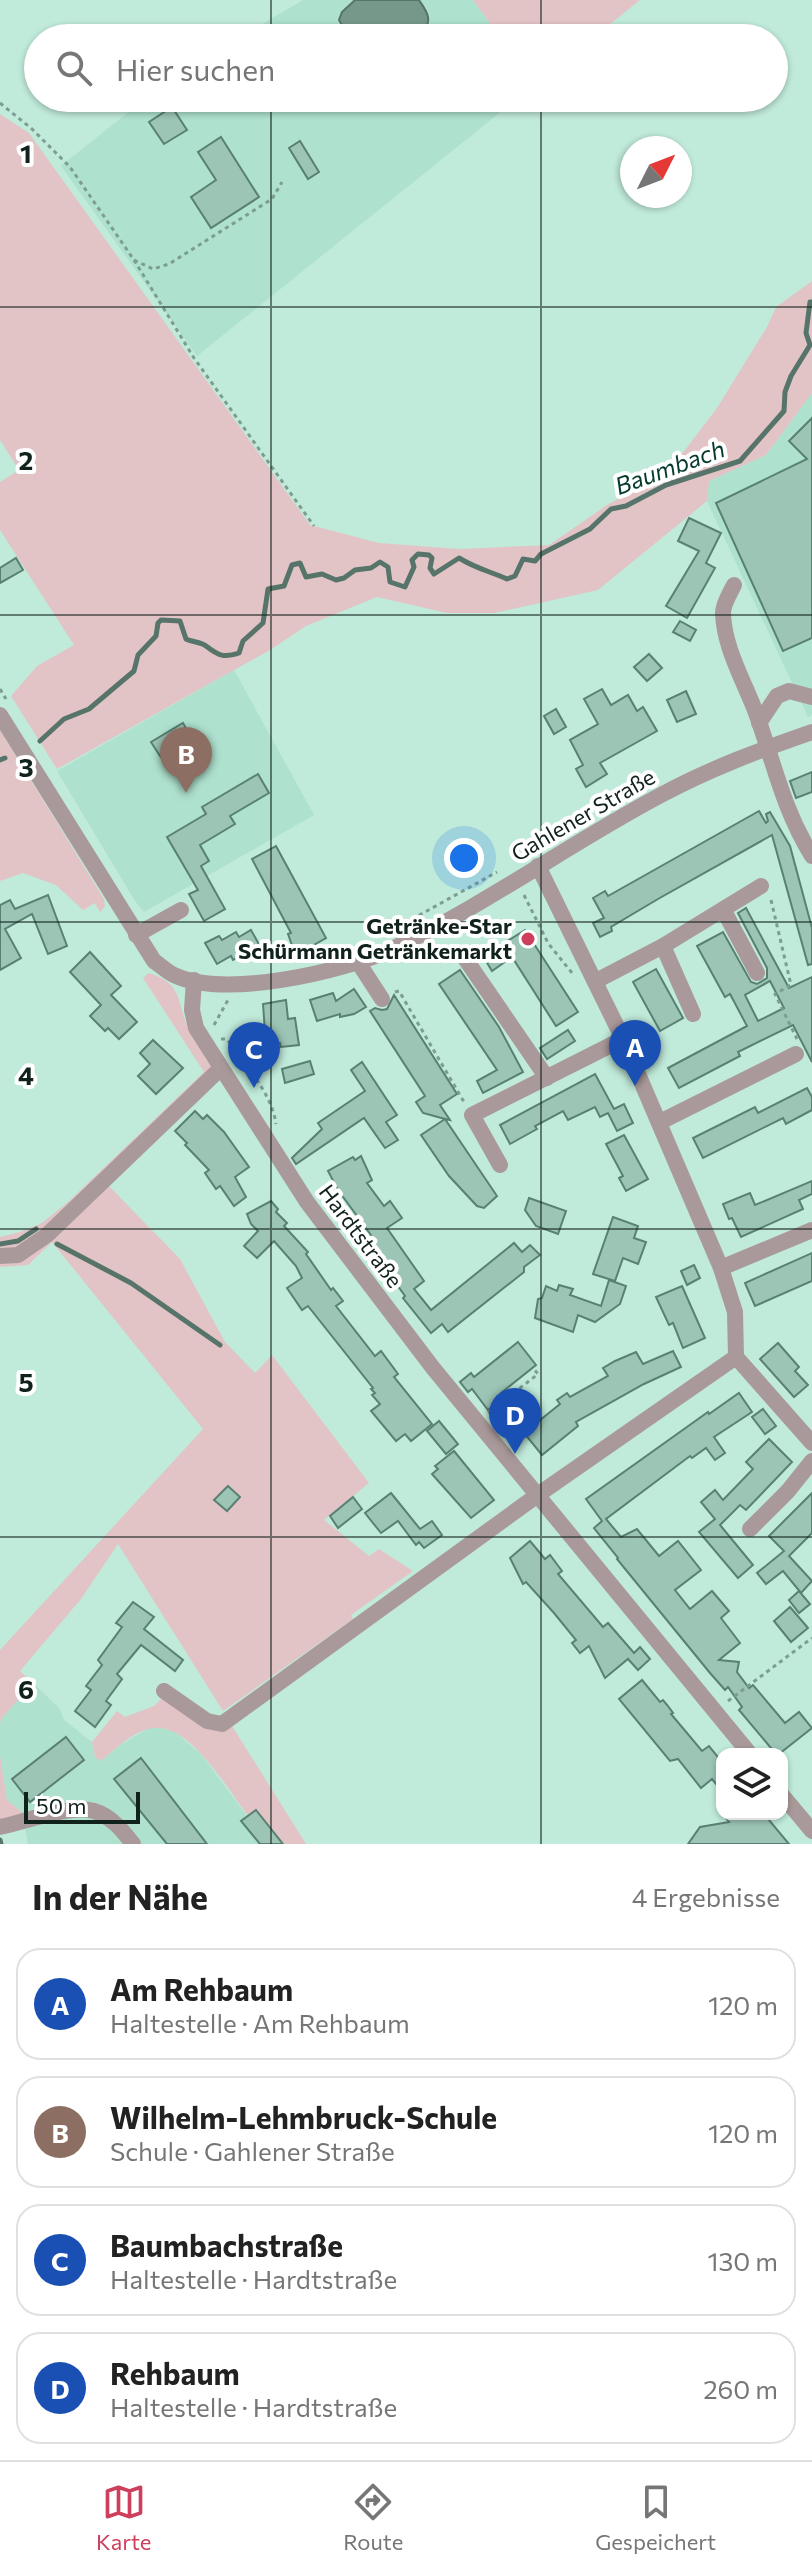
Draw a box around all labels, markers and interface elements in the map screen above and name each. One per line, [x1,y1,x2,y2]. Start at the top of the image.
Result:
search box [24,24,788,112]
icon: search [52,46,96,90]
text: Hier suchen [116,50,275,87]
north arrow [620,136,692,208]
text: 1 [20,137,32,168]
water label: Baumbach [611,433,728,500]
text: 2 [19,444,33,475]
pin: B [160,727,212,793]
text: 3 [18,751,34,782]
street label: Gahlener Straße [506,763,659,867]
your location [444,838,484,878]
place label: Getränke-Star Schürmann Getränkemarkt [238,912,512,964]
marker: Getränke-Star Schürmann Getränkemarkt [519,930,537,948]
pin: A [609,1020,661,1086]
pin: C [228,1022,280,1088]
text: 4 [18,1059,34,1090]
street label: Hardtstraße [314,1179,409,1293]
text: 5 [18,1366,34,1397]
pin: D [489,1388,541,1454]
text: 6 [18,1673,34,1704]
map controls [716,1748,788,1820]
button: layers [716,1748,788,1820]
scale bar [24,1788,140,1824]
text: 50 m [36,1792,86,1819]
text: In der Nähe [32,1875,208,1917]
text: 4 Ergebnisse [632,1881,780,1912]
text: Am Rehbaum [110,1970,293,2007]
text: A [51,1989,69,2020]
text: 120 m [708,1989,778,2020]
text: Haltestelle · Am Rehbaum [110,2007,410,2038]
text: Wilhelm-Lehmbruck-Schule [110,2098,497,2135]
text: B [51,2117,69,2148]
text: 120 m [708,2117,778,2148]
text: Schule · Gahlener Straße [110,2135,395,2166]
text: Baumbachstraße [110,2226,343,2263]
text: C [51,2245,69,2276]
text: 130 m [707,2245,778,2276]
text: Haltestelle · Hardtstraße [110,2263,397,2294]
text: Rehbaum [110,2354,240,2391]
text: D [50,2373,70,2404]
text: 260 m [703,2373,778,2404]
text: Haltestelle · Hardtstraße [110,2391,397,2422]
tab: Karte [96,2480,151,2555]
tab: Route [343,2480,403,2555]
tab: Gespeichert [595,2480,716,2555]

